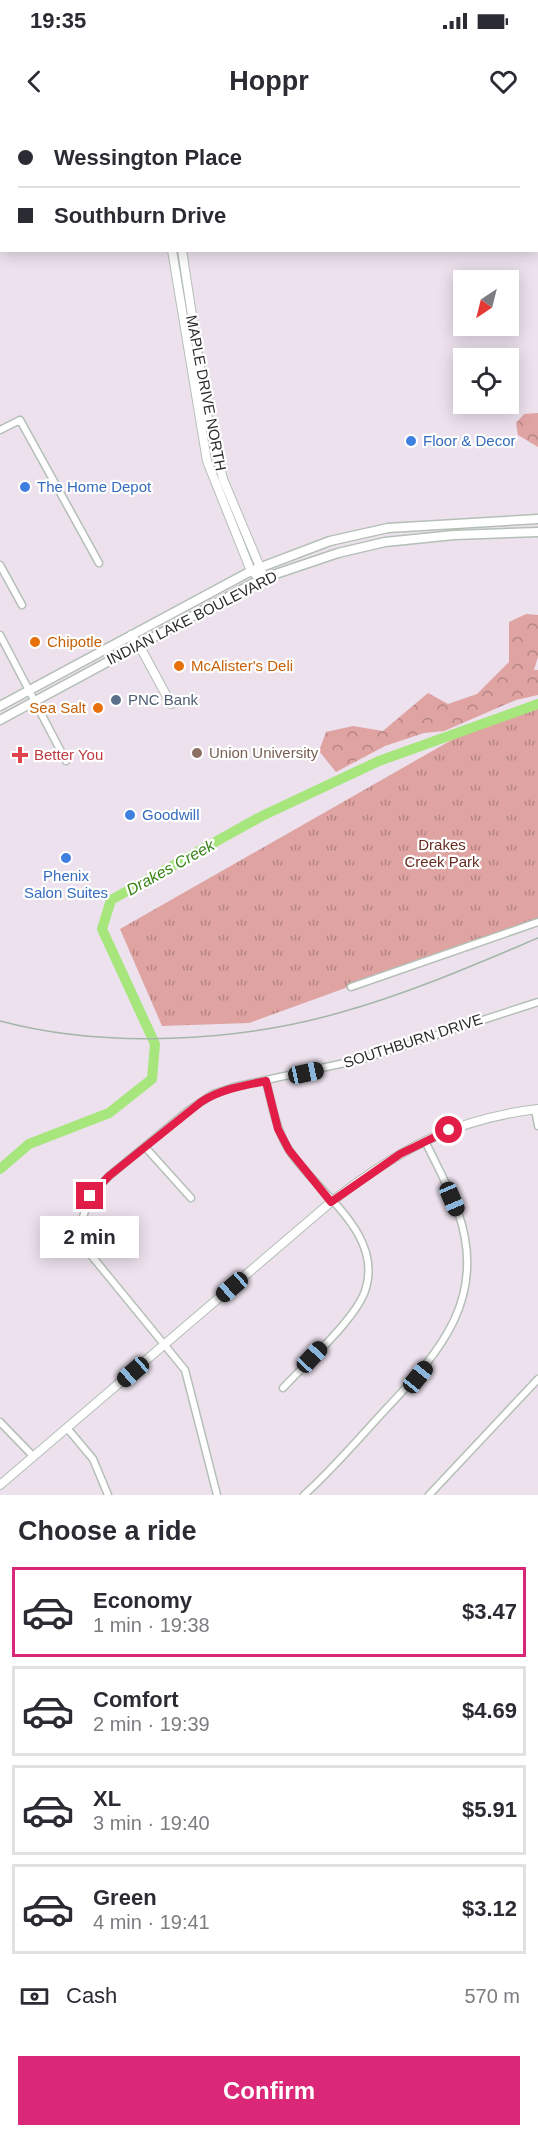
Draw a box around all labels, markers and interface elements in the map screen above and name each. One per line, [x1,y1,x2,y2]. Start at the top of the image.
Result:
text: 19:35 [30,8,86,33]
icon: back [18,65,51,98]
icon: heart [487,65,520,98]
text: Hoppr [229,66,309,96]
text: Wessington Place [54,145,242,170]
text: Southburn Drive [54,203,226,228]
north arrow [453,270,519,336]
map controls [453,270,519,414]
street label: MAPLE DRIVE NORTH [183,314,230,472]
button: locate [453,348,519,414]
place label: Floor & Decor [423,432,516,449]
marker: Floor & Decor [404,434,418,448]
place label: The Home Depot [37,478,152,495]
marker: The Home Depot [18,480,32,494]
street label: INDIAN LAKE BOULEVARD [104,567,280,668]
place label: Chipotle [47,633,102,650]
marker: Chipotle [28,635,42,649]
place label: McAlister's Deli [191,657,293,674]
marker: McAlister's Deli [172,659,186,673]
place label: PNC Bank [128,691,199,708]
marker: PNC Bank [109,693,123,707]
place label: Sea Salt [29,699,87,716]
marker: Sea Salt [91,701,105,715]
place label: Union University [209,744,319,761]
marker: Better You [11,746,29,764]
place label: Better You [34,746,103,763]
marker: Union University [190,746,204,760]
place label: Goodwill [142,806,200,823]
marker: Goodwill [123,808,137,822]
water label: Drakes Creek [123,836,218,899]
park label: Drakes Creek Park [404,836,480,870]
marker: Phenix Salon Suites [59,851,73,865]
place label: Phenix Salon Suites [24,867,108,901]
street label: SOUTHBURN DRIVE [341,1010,484,1071]
car [287,1060,325,1086]
route start [435,1116,462,1143]
car [437,1179,467,1219]
route end [76,1182,103,1209]
callout: 2 min [40,1217,140,1259]
text: 2 min [63,1226,116,1248]
car [213,1268,251,1306]
car [293,1338,331,1376]
car [114,1353,152,1391]
car [400,1357,436,1397]
text: Choose a ride [18,1516,197,1546]
icon: car [21,1585,75,1639]
text: Economy [93,1588,192,1613]
text: $3.47 [462,1599,517,1624]
text: 1 min · 19:38 [93,1614,210,1636]
icon: car [21,1684,75,1738]
text: Comfort [93,1687,179,1712]
text: $4.69 [462,1698,517,1723]
text: 2 min · 19:39 [93,1713,210,1735]
icon: car [21,1783,75,1837]
text: XL [93,1786,121,1811]
text: $5.91 [462,1797,517,1822]
text: 3 min · 19:40 [93,1812,210,1834]
icon: car [21,1882,75,1936]
text: Green [93,1885,157,1910]
text: $3.12 [462,1896,517,1921]
text: 4 min · 19:41 [93,1911,210,1933]
icon: cash [18,1980,51,2013]
text: Cash [66,1983,117,2008]
text: 570 m [464,1985,520,2007]
button: Confirm [18,2056,520,2125]

